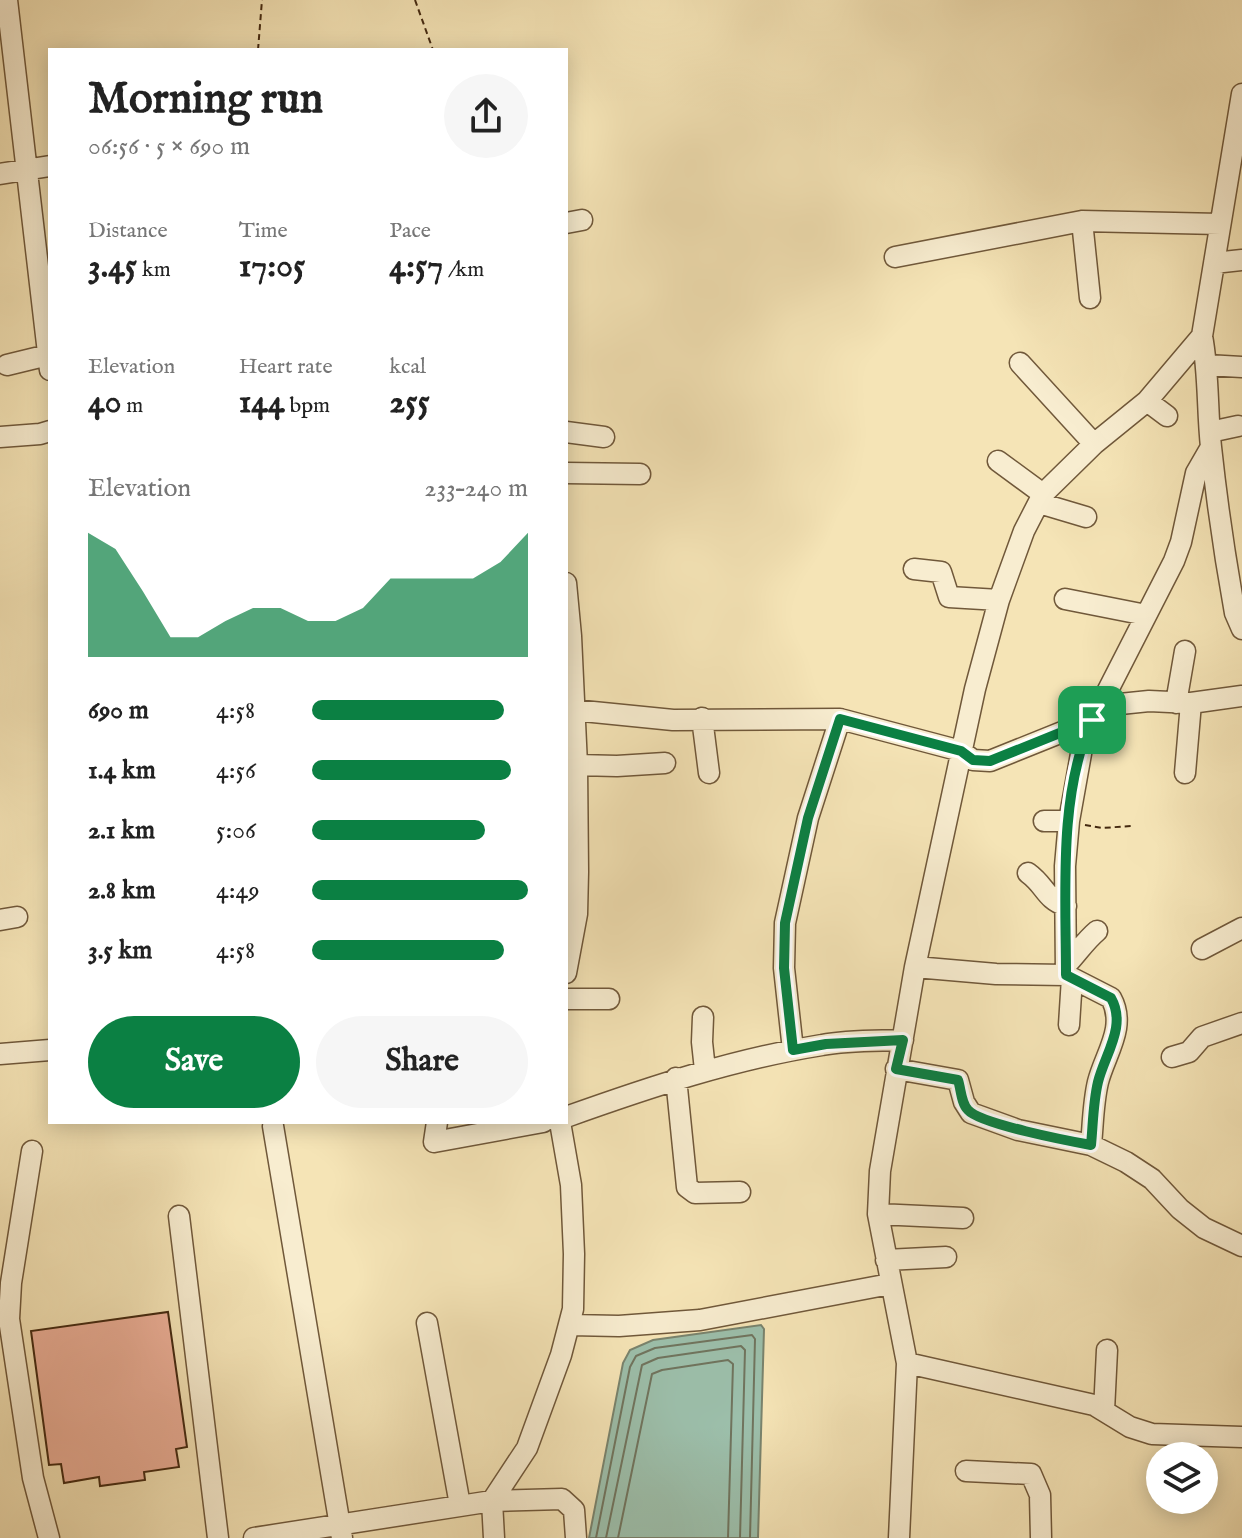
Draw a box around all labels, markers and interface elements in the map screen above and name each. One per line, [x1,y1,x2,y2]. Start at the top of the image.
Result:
text: Morning run [88,72,323,128]
button: share [444,74,528,158]
text: 06:56 · 5 × 690 m [88,130,250,163]
text: Distance [88,217,168,245]
text: Time [239,217,288,245]
text: Pace [389,217,431,245]
text: 3.45 [88,245,137,288]
text: 17:05 [239,245,305,288]
text: 4:57 [389,245,443,288]
text: km [137,256,171,284]
text: /km [443,256,484,284]
text: Elevation [88,353,175,381]
text: Heart rate [239,353,333,381]
text: kcal [389,353,426,381]
text: 40 [88,381,121,424]
text: 144 [239,381,285,424]
text: 255 [389,381,430,424]
text: m [121,392,143,420]
text: bpm [285,392,330,420]
text: Elevation [88,472,191,505]
text: 233–240 m [424,472,528,505]
pin [1058,686,1126,754]
text: 690 m [88,694,149,727]
text: 4:58 [216,694,255,727]
icon: arrive [1070,698,1114,742]
text: 1.4 km [88,754,156,787]
text: 4:56 [216,754,256,787]
text: 2.1 km [88,814,155,847]
text: 5:06 [216,814,256,847]
text: 2.8 km [88,874,156,907]
text: 4:49 [216,874,260,907]
text: 3.5 km [88,934,152,967]
text: 4:58 [216,934,255,967]
button: Save [88,1016,300,1108]
button: Share [316,1016,528,1108]
map controls [1146,1442,1218,1514]
button: layers [1146,1442,1218,1514]

